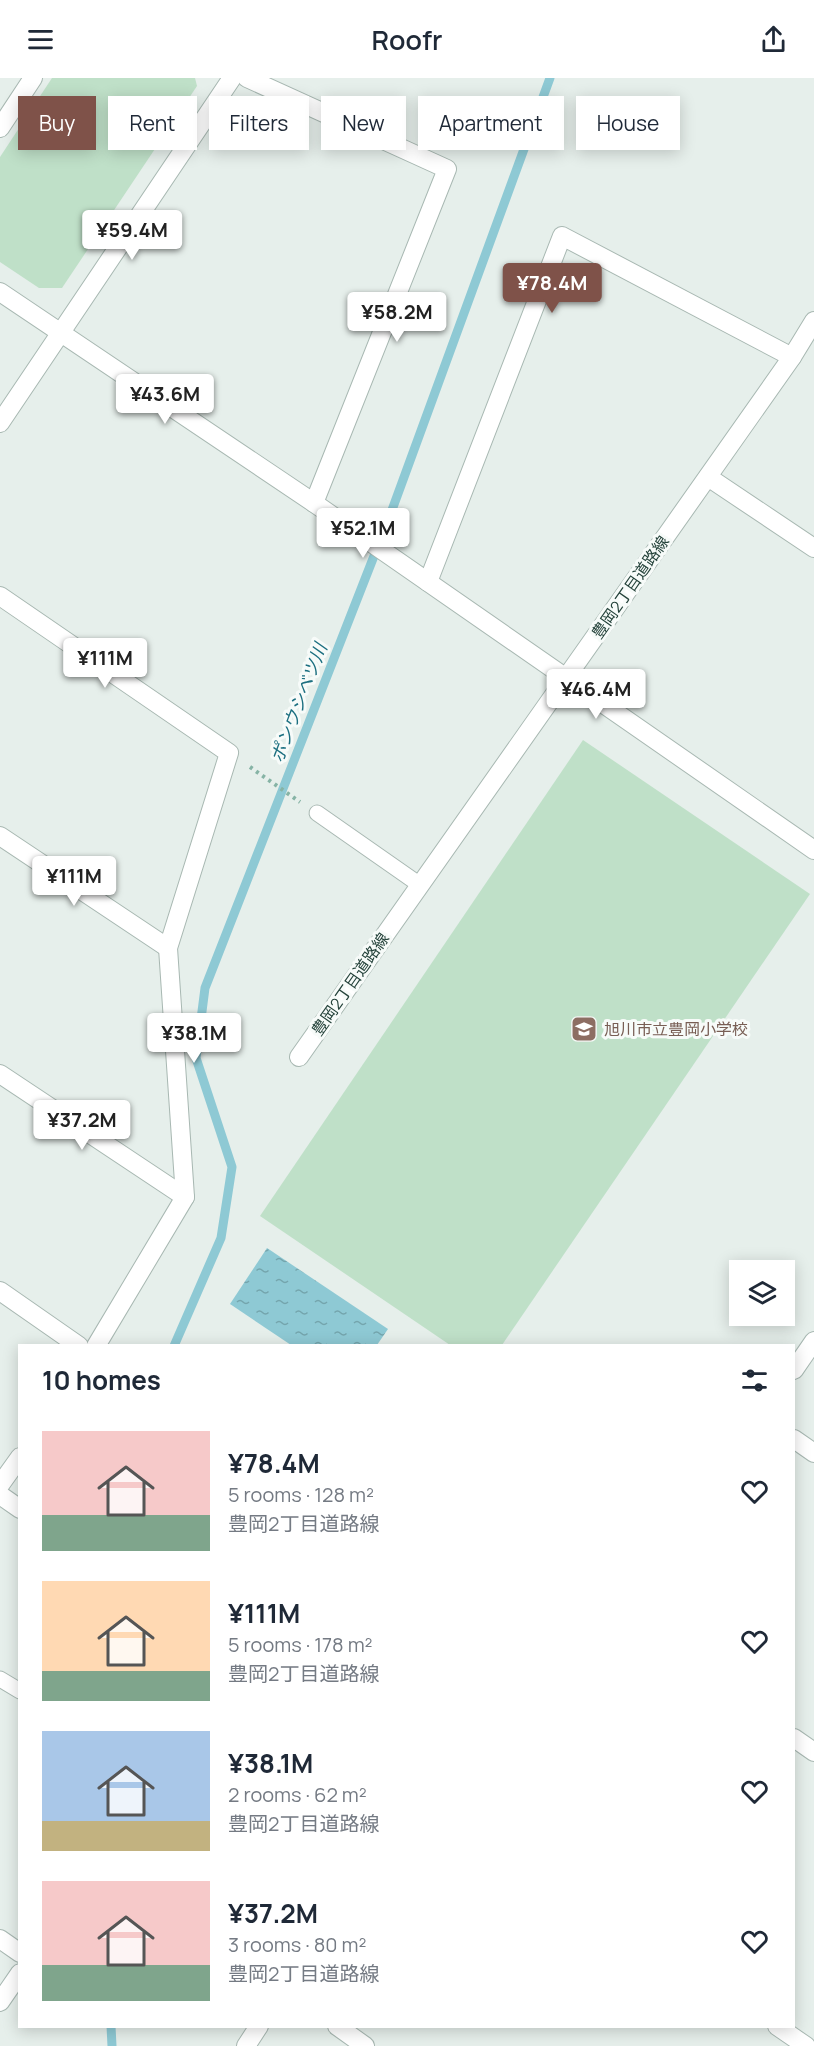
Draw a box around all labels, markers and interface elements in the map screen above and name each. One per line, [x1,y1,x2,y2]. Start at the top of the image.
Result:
text: Roofr [372,21,442,58]
icon: menu [24,23,57,56]
icon: share [757,23,790,56]
chip: Buy [18,96,96,150]
chip: Rent [108,96,197,150]
chip: Filters [209,96,309,150]
chip: New [321,96,406,150]
chip: Apartment [418,96,564,150]
chip: House [576,96,680,150]
pin: ¥59.4M [83,210,181,261]
text: ¥59.4M [96,216,168,243]
pin: ¥78.4M [503,263,601,314]
text: ¥78.4M [517,269,587,296]
pin: ¥58.2M [348,292,446,343]
text: ¥58.2M [361,298,433,325]
pin: ¥43.6M [116,374,214,425]
text: ¥43.6M [130,380,200,407]
pin: ¥52.1M [314,508,412,559]
text: ¥52.1M [331,514,395,541]
street label: 豊岡2丁目道路線 [586,531,674,643]
pin: ¥111M [63,638,147,689]
water label: ポンウシベツ川 [264,638,333,766]
text: ¥111M [77,644,133,671]
pin: ¥46.4M [547,669,645,720]
text: ¥46.4M [561,675,631,702]
pin: ¥111M [32,856,116,907]
text: ¥111M [46,862,102,889]
street label: 豊岡2丁目道路線 [306,928,394,1040]
pin: ¥38.1M [145,1013,243,1064]
school or university icon: 旭川市立豊岡小学校 [569,1014,599,1044]
place label: 旭川市立豊岡小学校 [604,1018,748,1040]
text: ¥38.1M [161,1019,227,1046]
pin: ¥37.2M [33,1100,131,1151]
text: ¥37.2M [47,1106,117,1133]
map controls [729,1260,795,1326]
button: layers [729,1260,795,1326]
text: 10 homes [42,1362,161,1398]
icon: filters [738,1364,771,1397]
text: ¥78.4M [228,1445,320,1481]
icon: home [90,1455,162,1527]
icon: heart [738,1475,771,1508]
text: 5 rooms · 128 m² [228,1481,374,1508]
text: 豊岡2丁目道路線 [228,1510,379,1537]
text: ¥111M [228,1595,300,1631]
icon: home [90,1605,162,1677]
icon: heart [738,1625,771,1658]
text: 5 rooms · 178 m² [228,1631,373,1658]
text: 豊岡2丁目道路線 [228,1660,379,1687]
text: ¥38.1M [228,1745,313,1781]
icon: home [90,1755,162,1827]
icon: heart [738,1775,771,1808]
text: 2 rooms · 62 m² [228,1781,367,1808]
text: 豊岡2丁目道路線 [228,1810,379,1837]
text: ¥37.2M [228,1895,318,1931]
icon: home [90,1905,162,1977]
icon: heart [738,1925,771,1958]
text: 3 rooms · 80 m² [228,1931,367,1958]
text: 豊岡2丁目道路線 [228,1960,379,1987]

